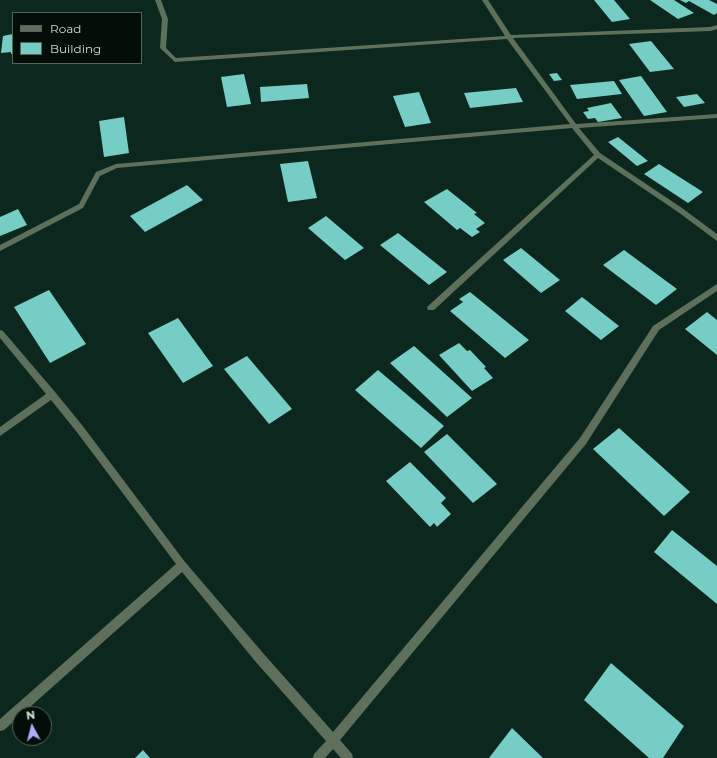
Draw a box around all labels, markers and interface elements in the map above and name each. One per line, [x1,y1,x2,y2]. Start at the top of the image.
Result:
legend [12,12,142,64]
text: Road [50,21,81,36]
text: Building [50,41,101,56]
north arrow [12,706,52,746]
text: N [25,708,36,723]

